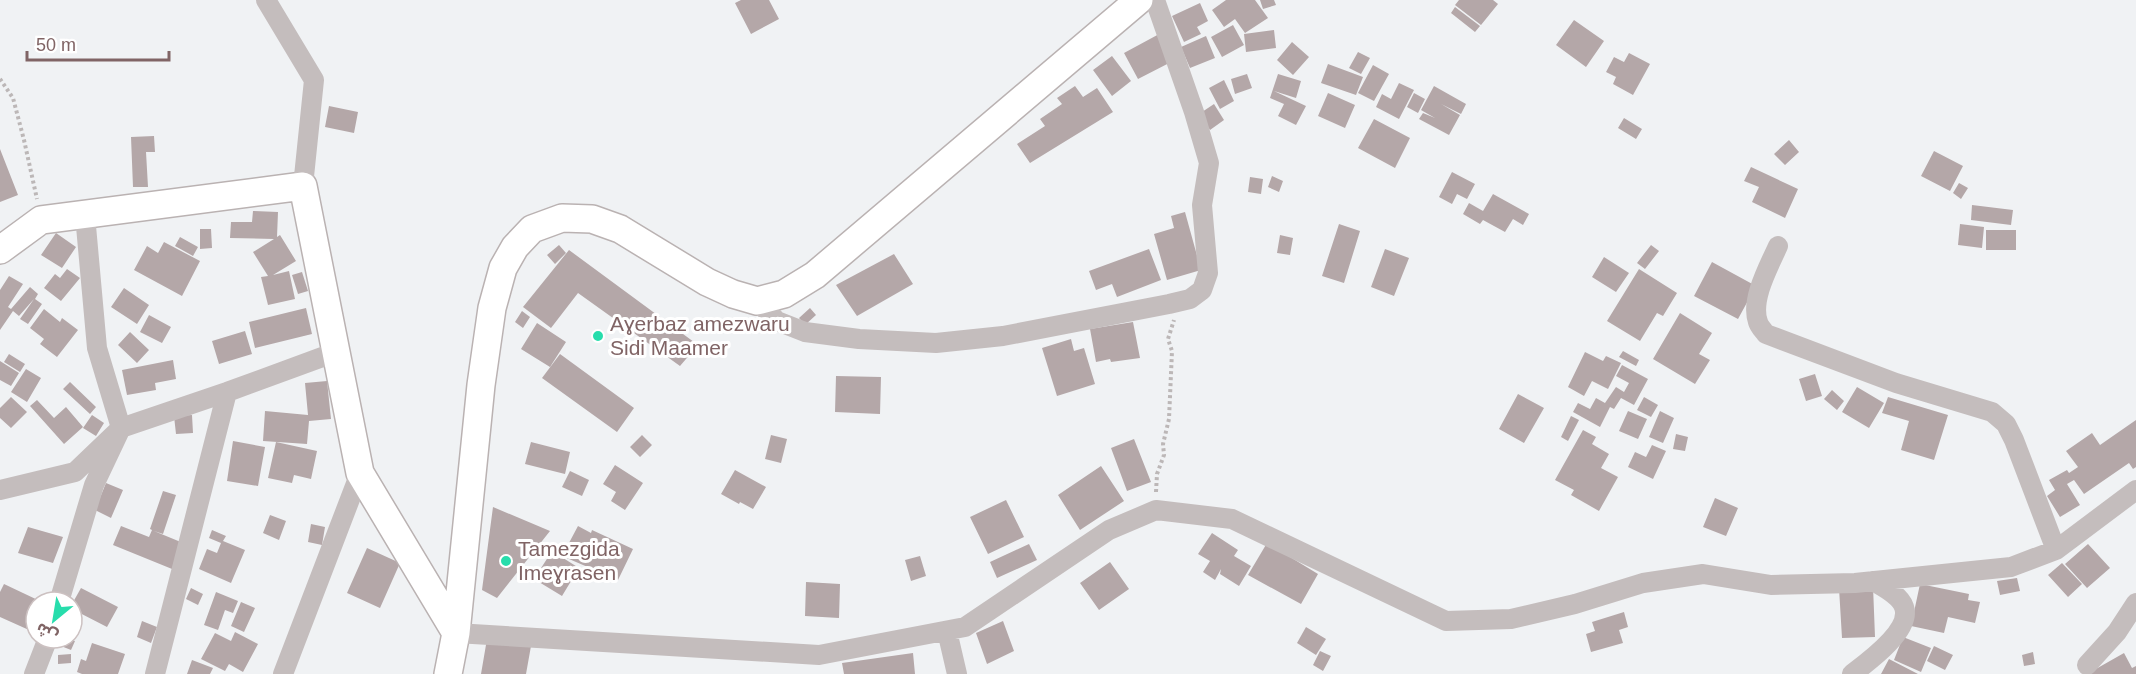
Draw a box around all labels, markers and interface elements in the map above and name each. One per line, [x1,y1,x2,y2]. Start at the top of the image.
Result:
scale bar [27,24,170,62]
text: 50 m [36,35,76,55]
place label: Aɣerbaz amezwaru Sidi Maamer [610,312,790,359]
marker: Aɣerbaz amezwaru Sidi Maamer [591,329,605,343]
place label: Tamezgida Imeɣrasen [518,537,620,584]
marker: Tamezgida Imeɣrasen [499,554,513,568]
north arrow [24,590,84,650]
text: ش [33,619,61,645]

